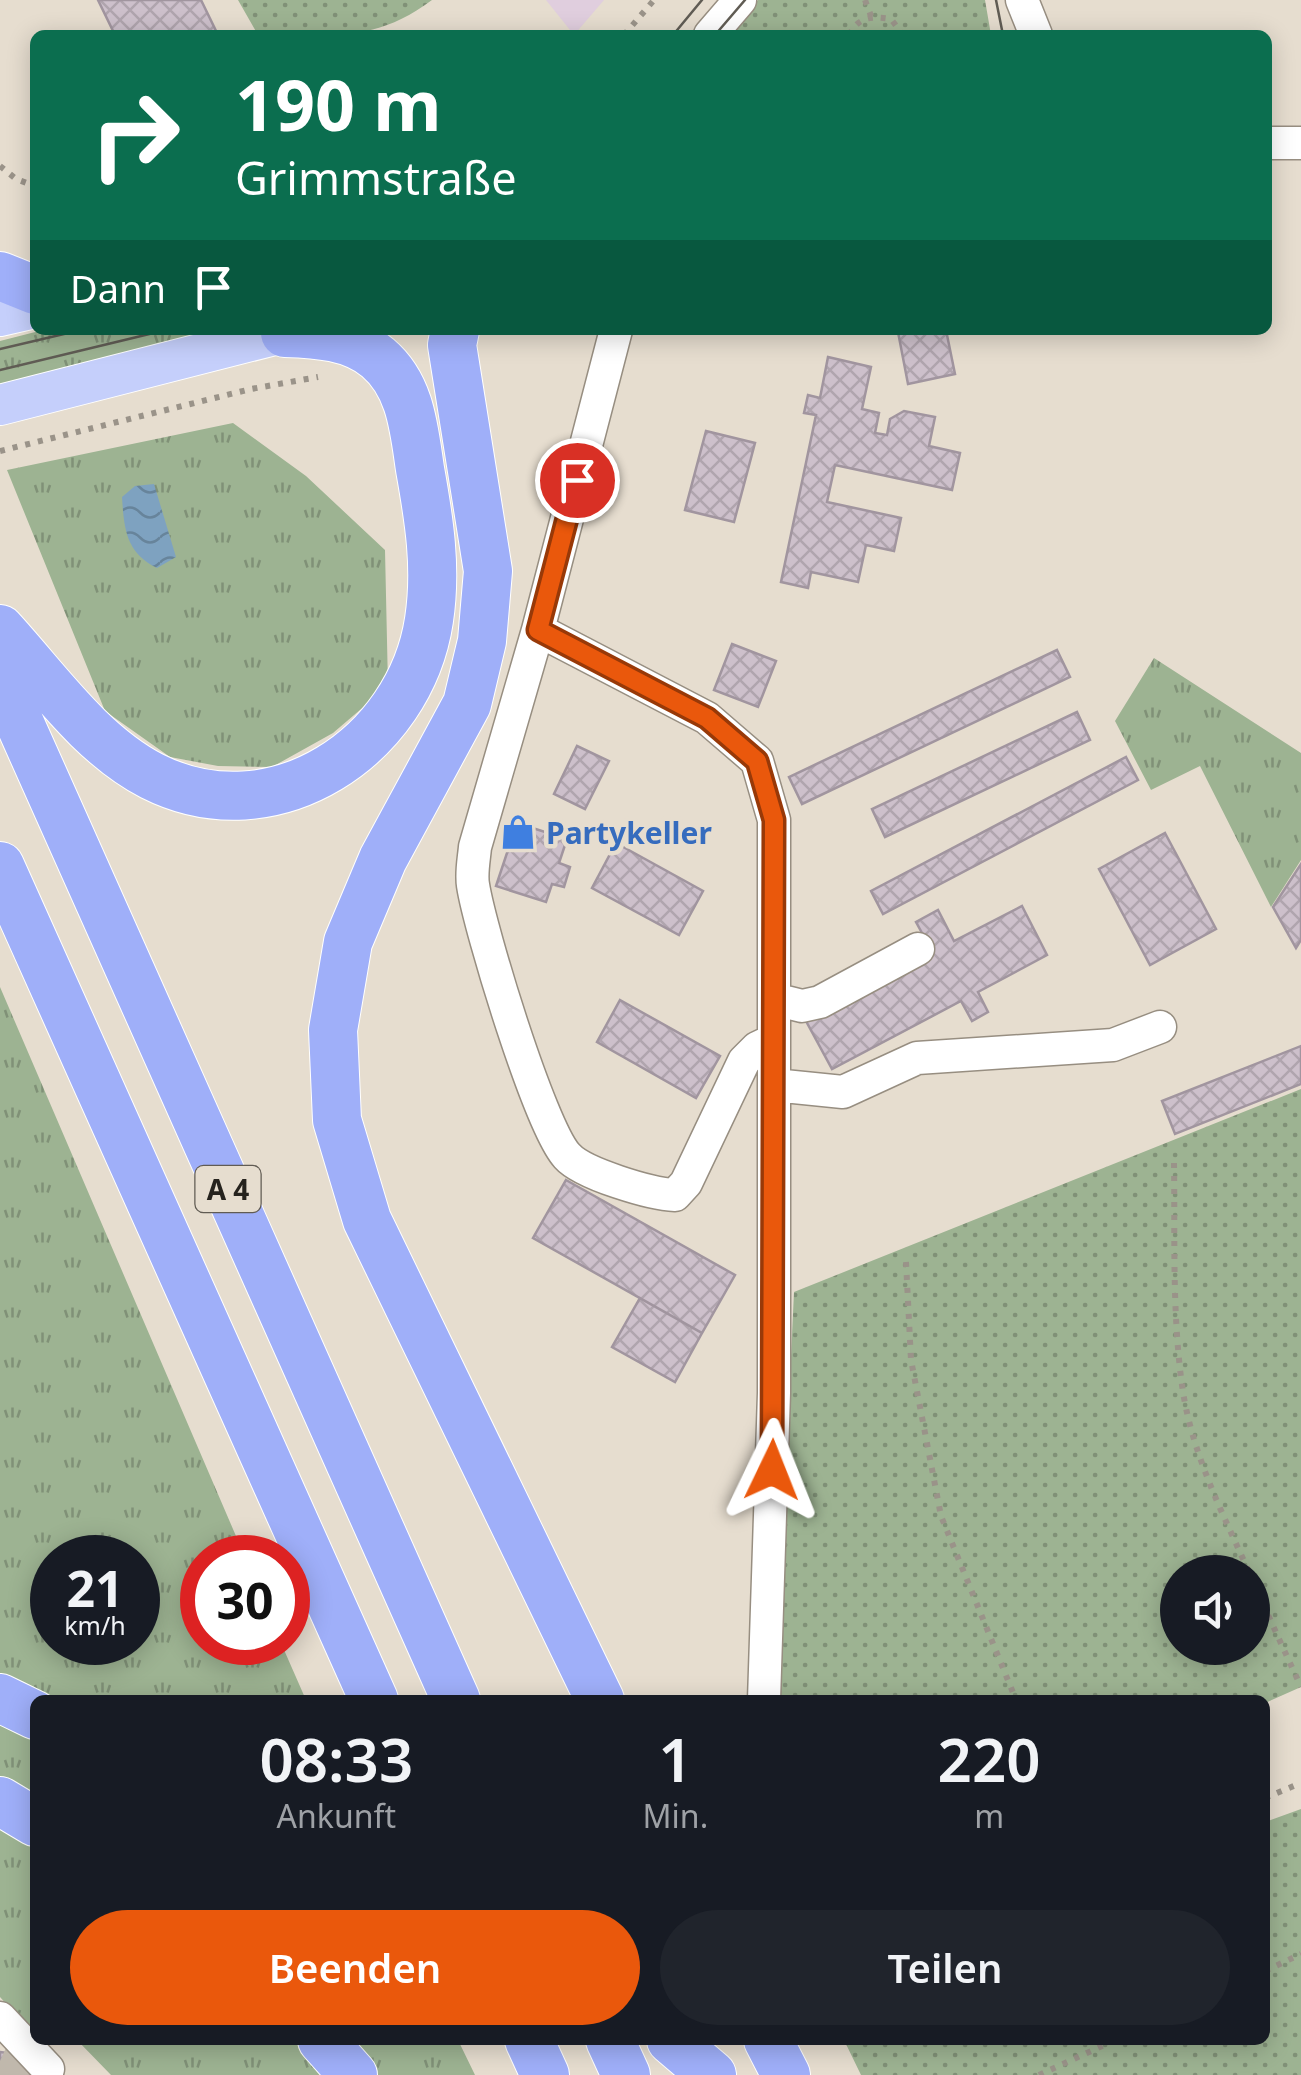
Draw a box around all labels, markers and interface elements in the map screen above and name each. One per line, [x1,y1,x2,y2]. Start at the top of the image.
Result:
text: 190 m [235,56,442,152]
icon: right [70,70,200,200]
text: Grimmstraße [235,147,517,208]
icon: arrive [186,260,241,315]
text: Dann [70,262,166,314]
pin [535,438,620,523]
icon: arrive [550,453,605,508]
place label: Partykeller [546,812,712,853]
shop icon: Partykeller [499,813,537,851]
road number: A 4 [196,1166,260,1212]
position arrow [720,1418,824,1522]
speed limit sign: 30 [180,1535,310,1665]
text: 21 [66,1554,124,1622]
map controls [1160,1555,1270,1665]
button: sound [1160,1555,1270,1665]
text: km/h [64,1608,126,1642]
text: 08:33 [259,1718,413,1800]
text: 1 [658,1718,693,1800]
text: 220 [938,1718,1041,1800]
text: Ankunft [277,1794,396,1837]
text: Min. [643,1794,708,1837]
text: m [974,1794,1004,1837]
button: Beenden [70,1910,640,2025]
button: Teilen [660,1910,1230,2025]

